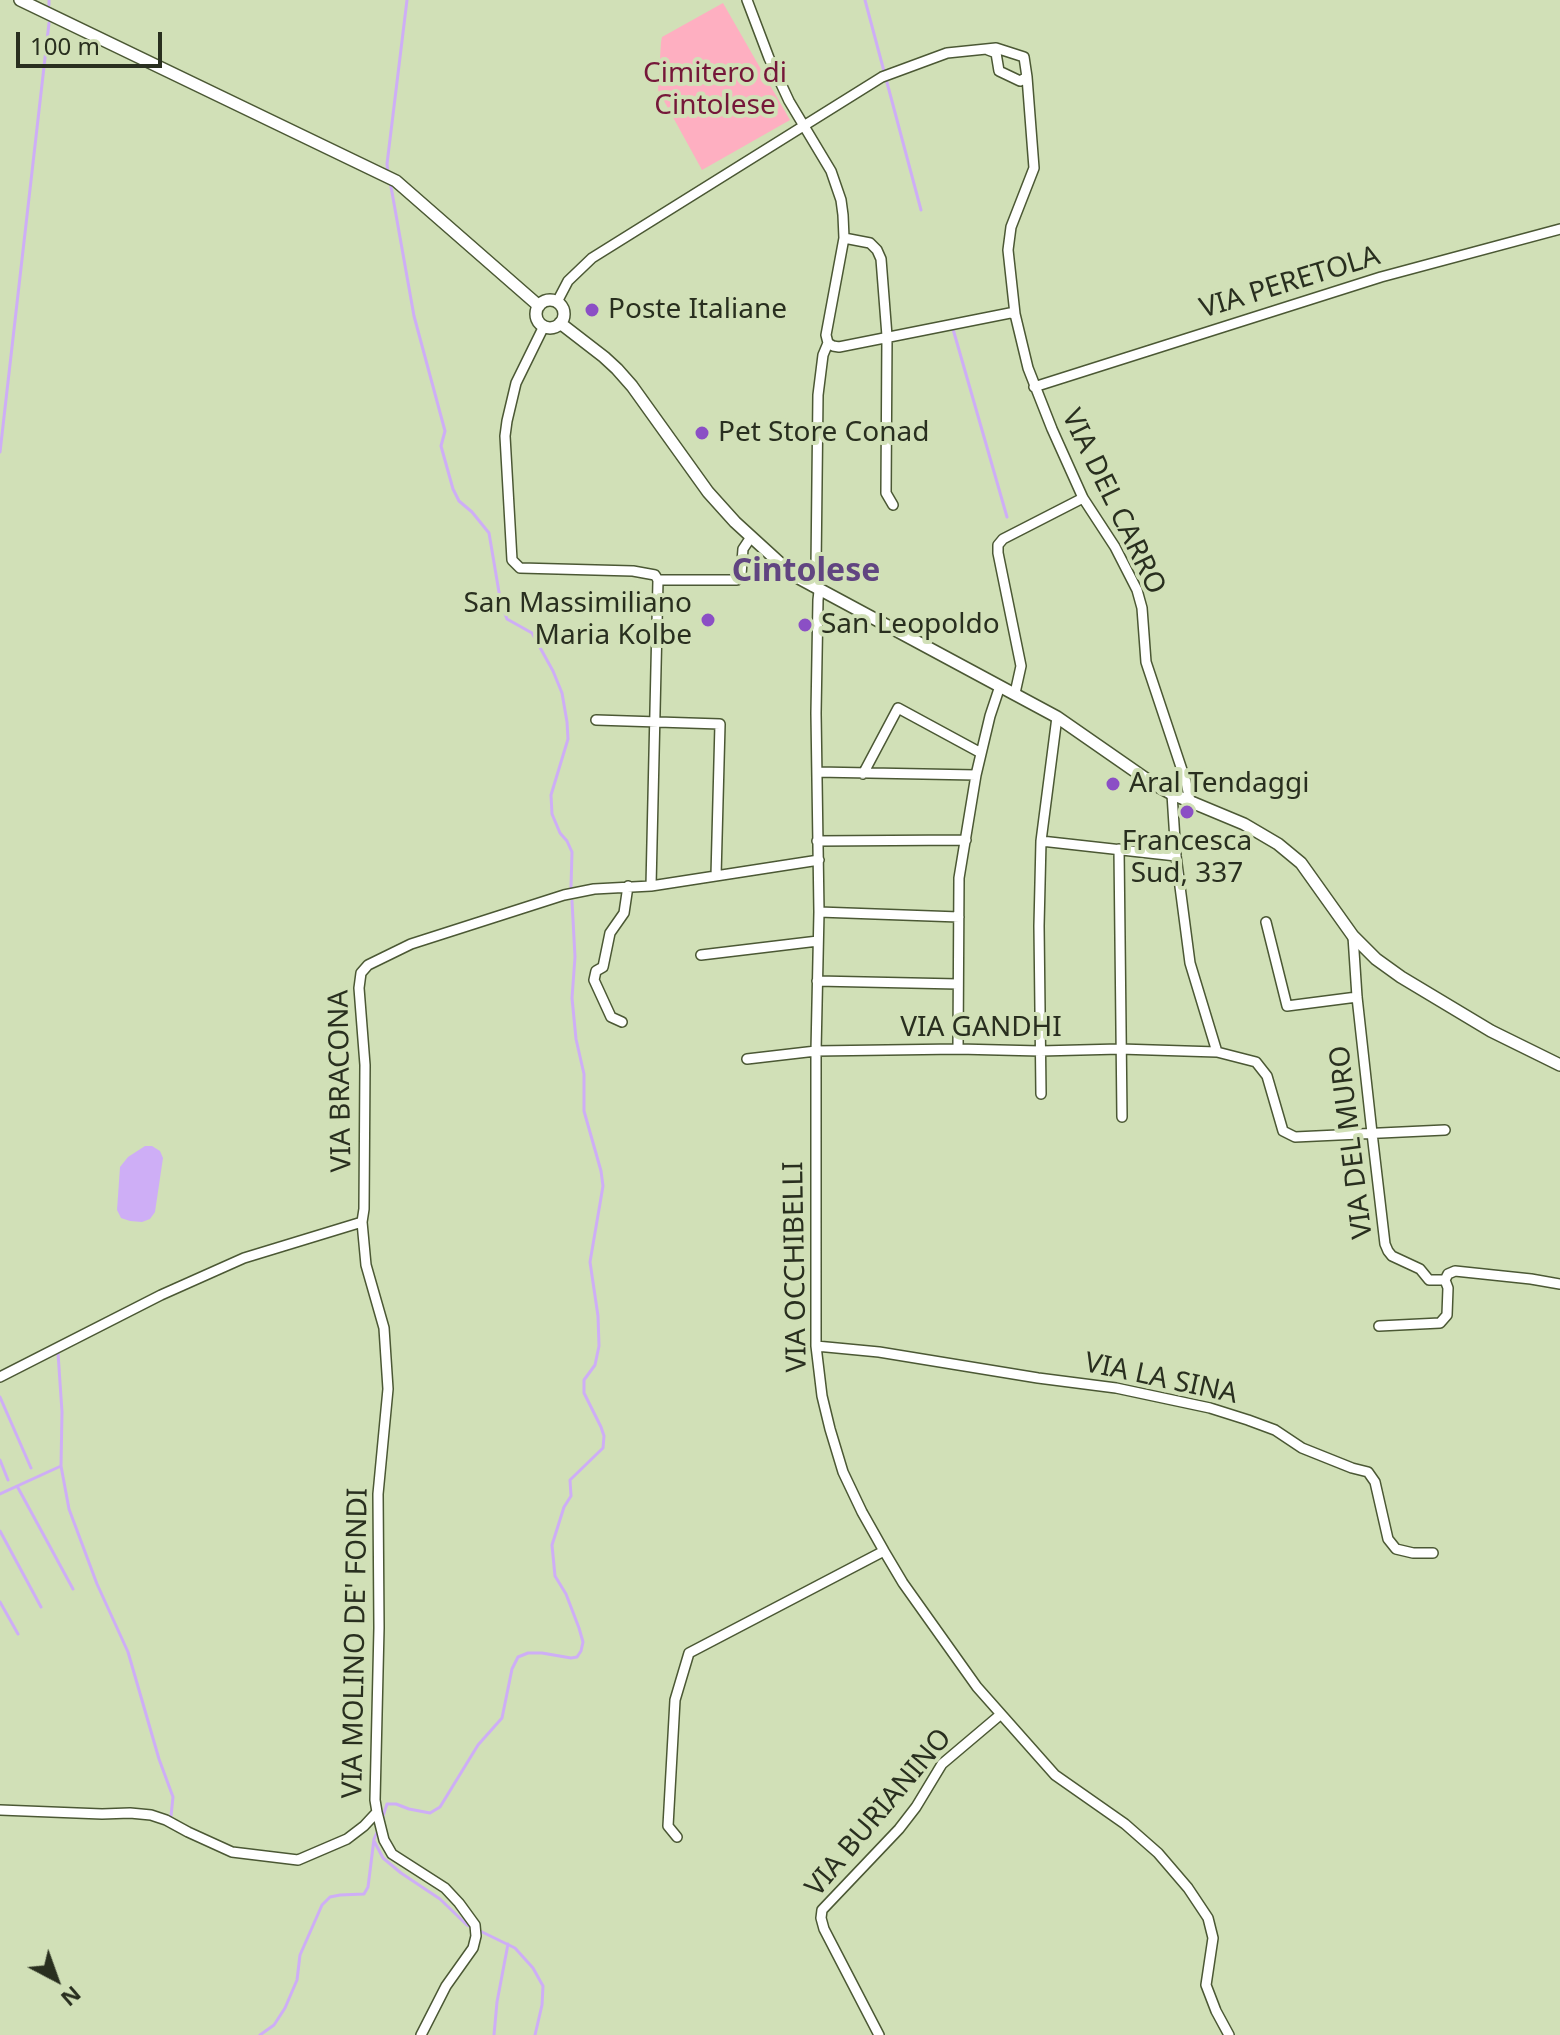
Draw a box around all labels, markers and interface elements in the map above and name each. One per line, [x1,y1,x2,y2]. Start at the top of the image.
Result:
scale bar [20,16,166,66]
text: 100 m [30,29,100,62]
park label: Cimitero di Cintolese [643,57,787,123]
street label: VIA PERETOLA [1196,240,1384,326]
place label: Poste Italiane [608,293,787,327]
marker: Poste Italiane [583,301,601,319]
street label: VIA DEL CARRO [1054,404,1172,600]
place label: Pet Store Conad [718,416,929,450]
marker: Pet Store Conad [693,424,711,442]
district label: Cintolese [732,553,880,591]
place label: San Massimiliano Maria Kolbe [463,587,692,653]
place label: San Leopoldo [821,608,1000,642]
marker: San Massimiliano Maria Kolbe [699,611,717,629]
marker: San Leopoldo [796,616,814,634]
place label: Aral Tendaggi [1129,767,1309,801]
marker: Aral Tendaggi [1104,775,1122,793]
marker: Francesca Sud, 337 [1178,803,1196,821]
place label: Francesca Sud, 337 [1122,825,1252,891]
street label: VIA BRACONA [323,989,359,1173]
street label: VIA GANDHI [900,1011,1062,1045]
street label: VIA DEL MURO [1323,1043,1381,1241]
street label: VIA OCCHIBELLI [777,1161,815,1373]
street label: VIA LA SINA [1082,1346,1240,1412]
street label: VIA MOLINO DE' FONDI [336,1487,376,1799]
street label: VIA BURIANINO [799,1722,959,1904]
north arrow [16,1939,96,2019]
text: N [55,1980,88,2014]

